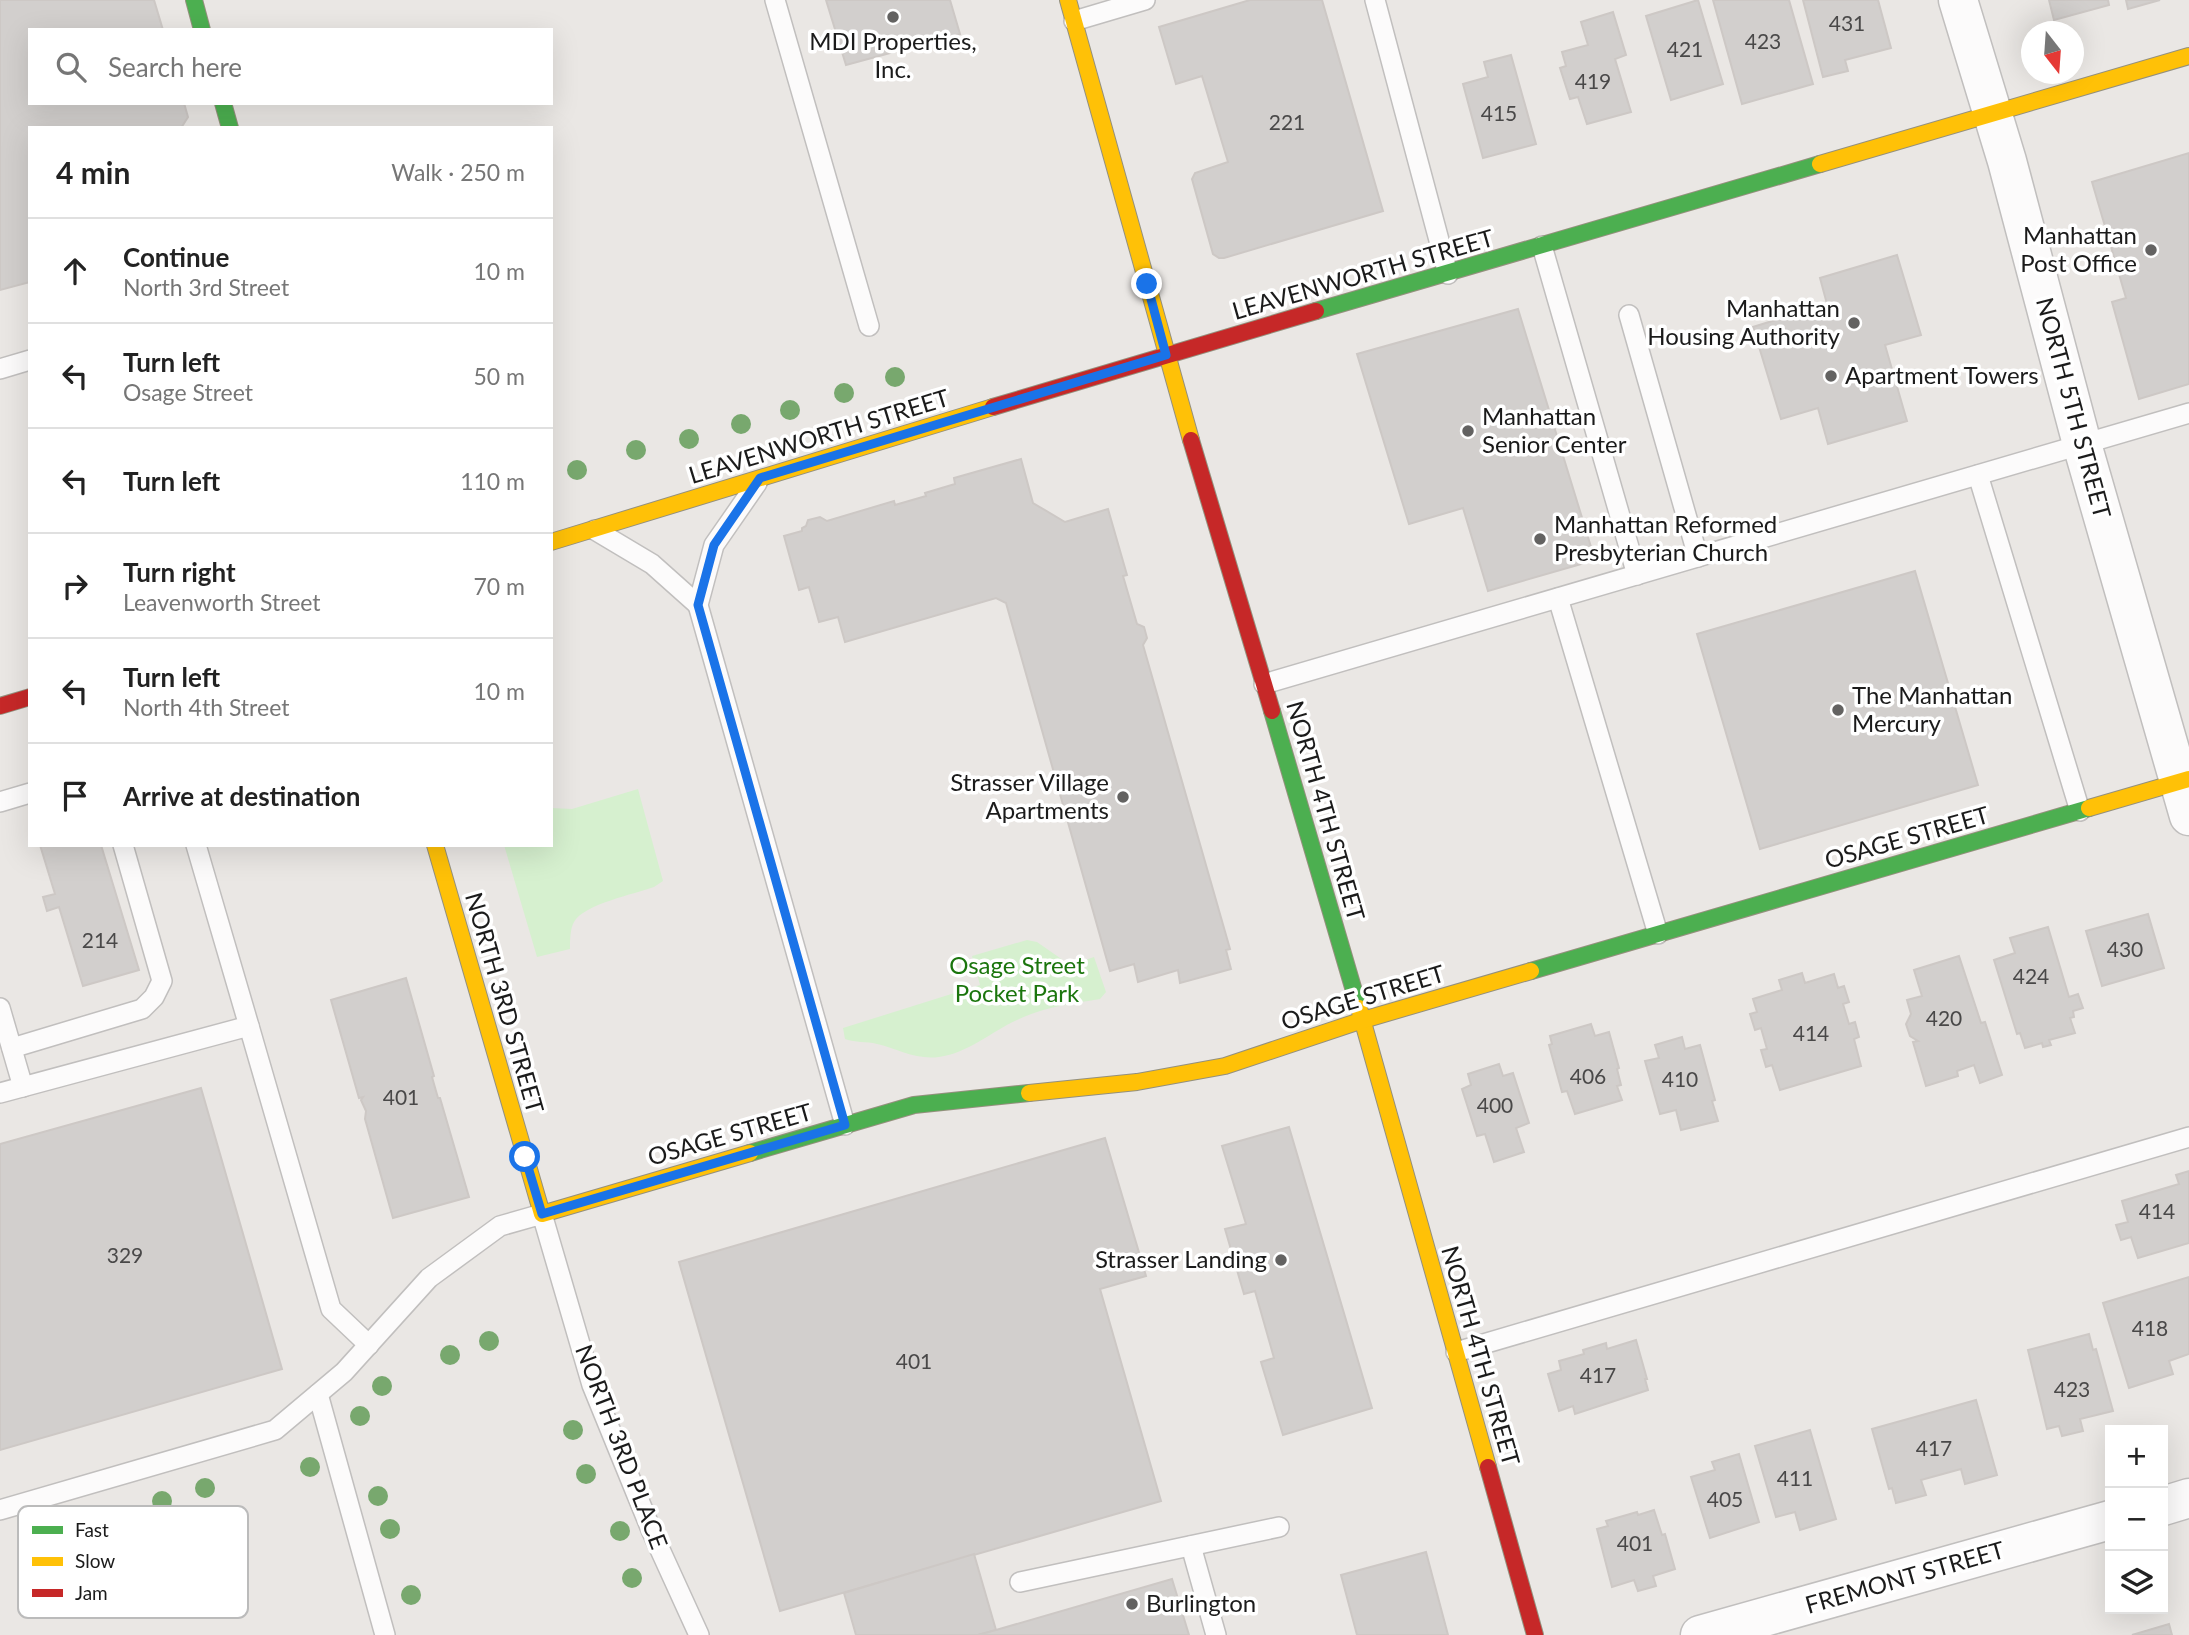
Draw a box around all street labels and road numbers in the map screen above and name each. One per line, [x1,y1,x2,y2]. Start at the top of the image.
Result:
street label: LEAVENWORTH STREET [1229,222,1497,325]
street label: NORTH 5TH STREET [2031,294,2118,521]
street label: LEAVENWORTH STREET [685,382,952,489]
street label: NORTH 4TH STREET [1281,697,1372,924]
street label: OSAGE STREET [1821,799,1992,874]
street label: NORTH 3RD STREET [460,889,551,1116]
street label: OSAGE STREET [1277,958,1448,1035]
street label: OSAGE STREET [644,1096,815,1171]
street label: NORTH 4TH STREET [1436,1242,1527,1469]
street label: NORTH 3RD PLACE [570,1340,675,1553]
street label: FREMONT STREET [1802,1534,2008,1619]

